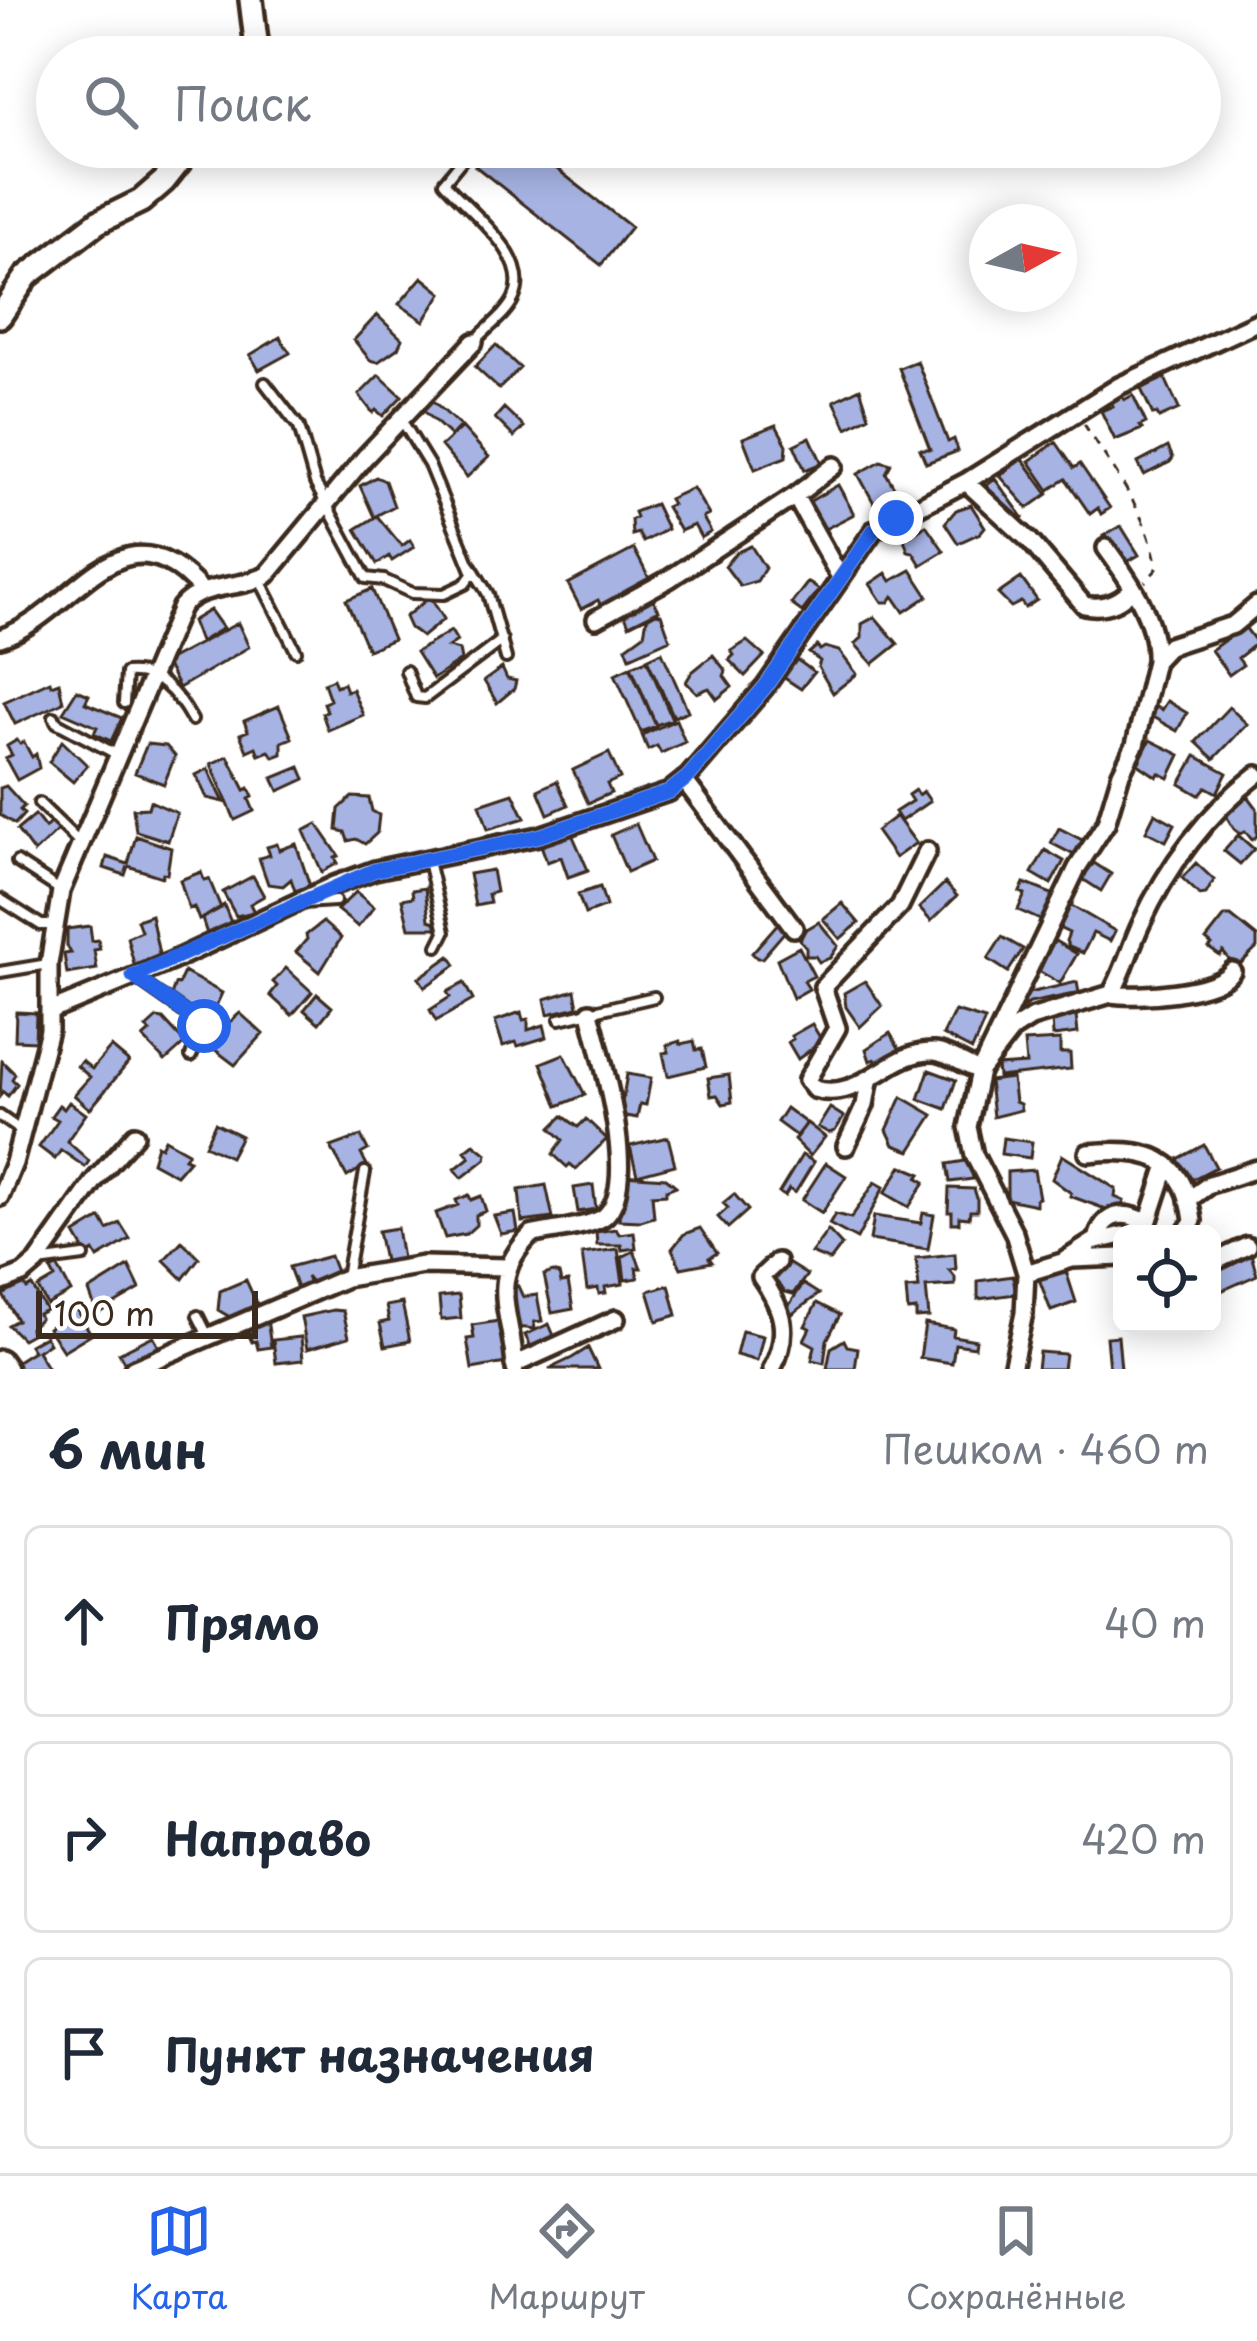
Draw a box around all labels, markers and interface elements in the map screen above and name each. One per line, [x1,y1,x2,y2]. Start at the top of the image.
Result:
search box [36,36,1221,168]
text: Поиск [174,68,311,136]
icon: search [78,69,144,135]
north arrow [969,204,1077,312]
route end [869,491,923,545]
route start [177,999,231,1053]
map controls [1113,1225,1221,1333]
button: locate [1113,1225,1221,1333]
scale bar [36,1285,258,1338]
text: 100 m [54,1287,155,1337]
text: 6 мин [48,1409,207,1486]
text: Пешком · 460 m [883,1418,1209,1477]
text: Прямо [165,1587,319,1655]
icon: ahead [51,1588,117,1654]
text: 40 m [1104,1592,1206,1651]
text: Направо [165,1803,371,1871]
icon: right [51,1804,117,1870]
text: 420 m [1081,1808,1206,1867]
text: Пункт назначения [165,2019,595,2087]
icon: arrive [51,2020,117,2086]
tab: Карта [131,2198,227,2320]
tab: Маршрут [489,2198,645,2320]
tab: Сохранённые [906,2198,1126,2320]

